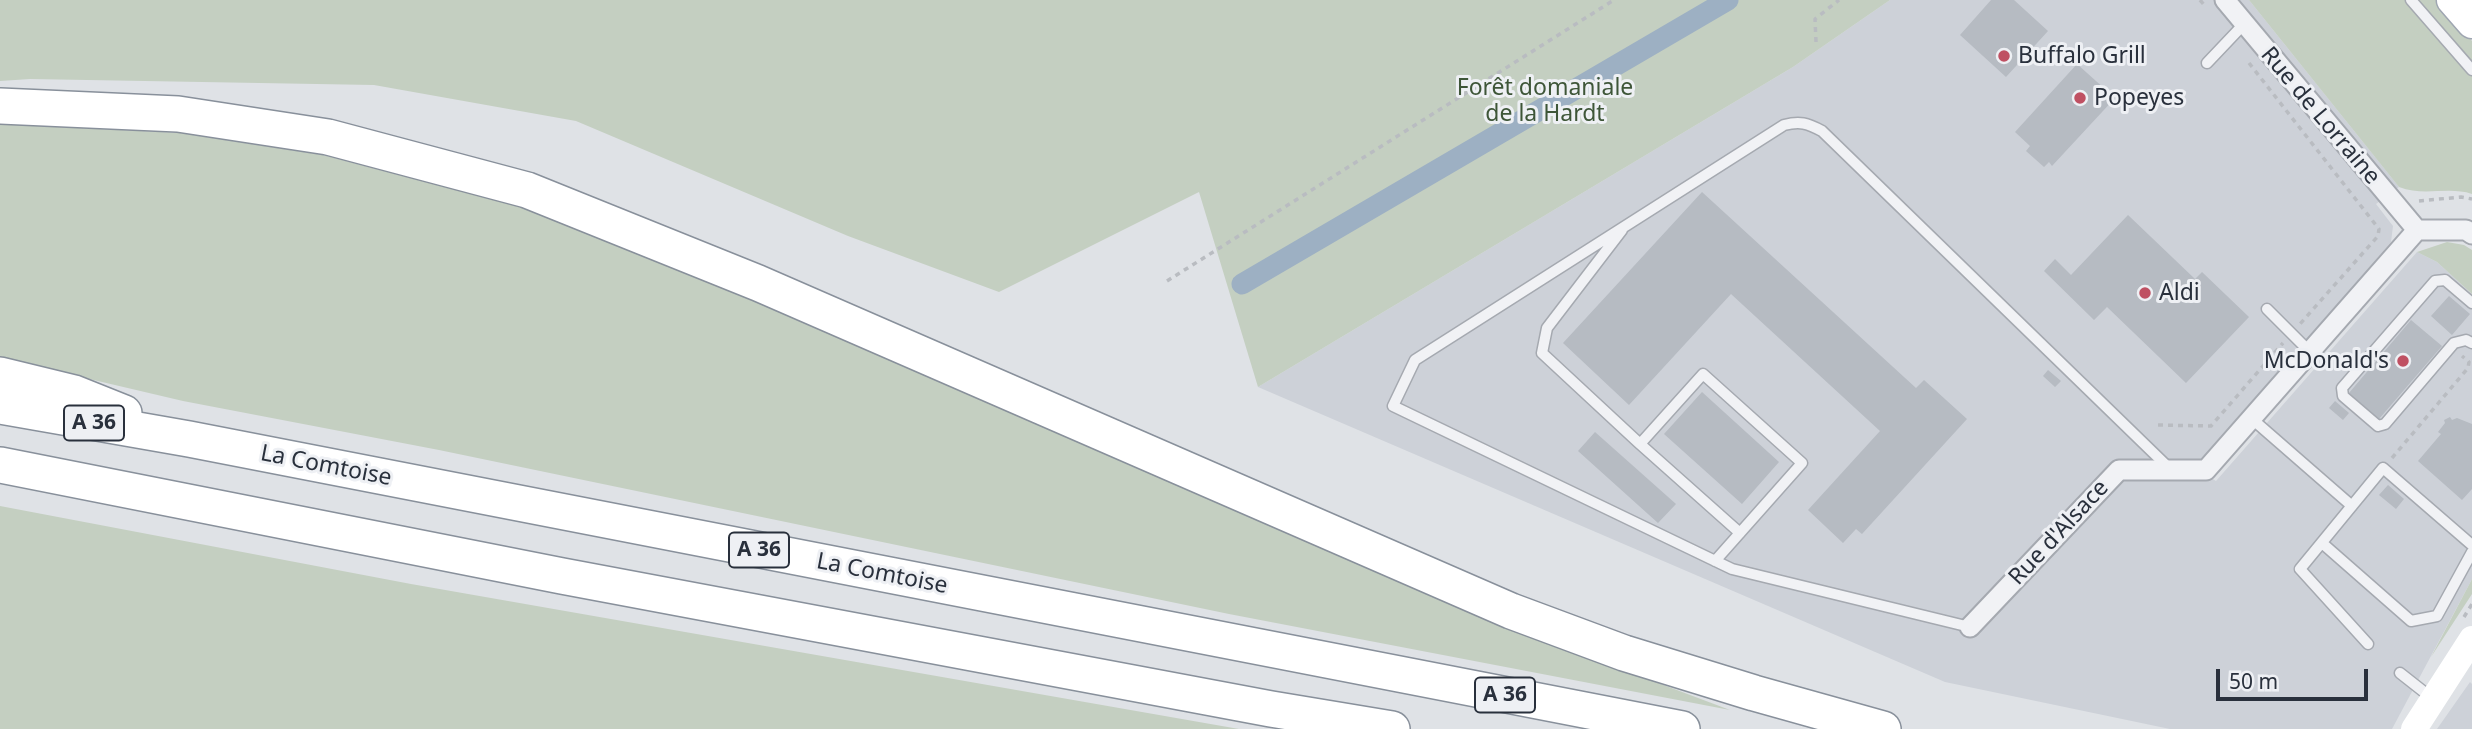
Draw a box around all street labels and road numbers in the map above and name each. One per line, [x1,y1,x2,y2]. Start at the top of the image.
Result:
street label: Rue de Lorraine [2254,42,2386,190]
road number: A 36 [64,406,124,440]
street label: La Comtoise [258,440,394,492]
street label: Rue d'Alsace [2003,475,2115,591]
road number: A 36 [729,532,789,568]
street label: La Comtoise [814,548,950,600]
road number: A 36 [1475,678,1535,712]

